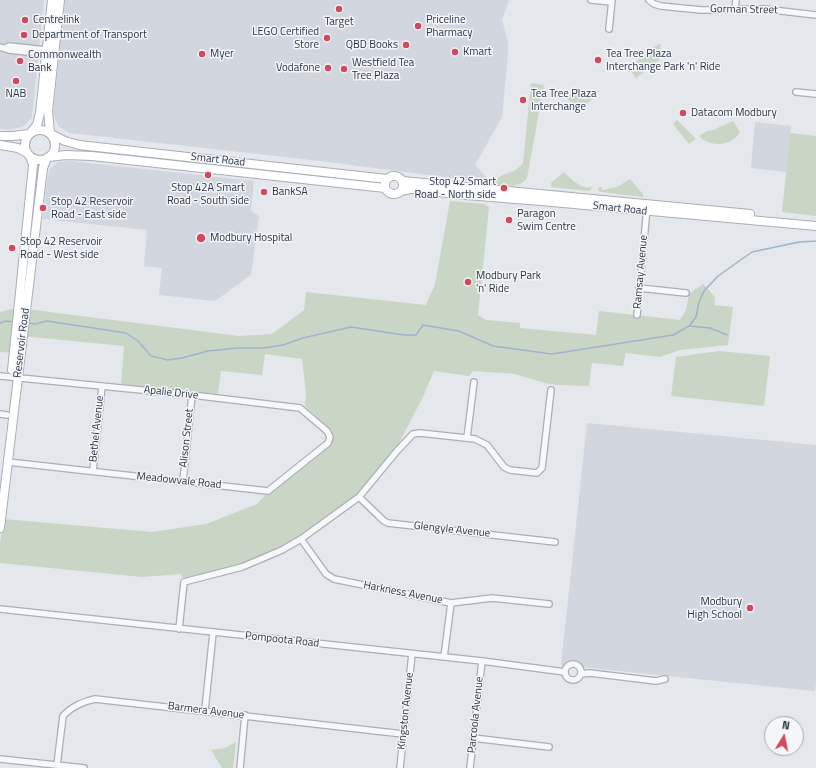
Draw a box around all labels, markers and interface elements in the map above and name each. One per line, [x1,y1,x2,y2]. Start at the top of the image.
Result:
street label: Gorman Street [710,3,778,17]
marker: Target [334,4,344,14]
place label: Centrelink [33,13,80,27]
place label: Priceline Pharmacy [426,13,473,39]
marker: Centrelink [20,15,30,25]
place label: Target [324,15,354,29]
marker: Priceline Pharmacy [413,21,423,31]
place label: LEGO Certified Store [252,25,319,51]
place label: Department of Transport [32,28,147,42]
marker: Department of Transport [19,30,29,40]
marker: LEGO Certified Store [322,33,332,43]
place label: QBD Books [346,38,398,52]
marker: QBD Books [401,40,411,50]
place label: Kmart [463,45,492,59]
place label: Myer [210,47,234,61]
marker: Kmart [450,47,460,57]
place label: Tea Tree Plaza Interchange Park 'n' Ride [606,47,720,73]
place label: Commonwealth Bank [28,48,101,74]
marker: Myer [197,49,207,59]
marker: Tea Tree Plaza Interchange Park 'n' Ride [593,55,603,65]
marker: Commonwealth Bank [15,56,25,66]
place label: Westfield Tea Tree Plaza [352,56,414,82]
place label: Vodafone [276,61,320,75]
marker: Vodafone [323,63,333,73]
marker: Westfield Tea Tree Plaza [339,64,349,74]
marker: NAB [11,76,21,86]
place label: NAB [6,87,26,101]
place label: Tea Tree Plaza Interchange [531,87,596,113]
marker: Tea Tree Plaza Interchange [518,95,528,105]
place label: Datacom Modbury [691,106,777,120]
marker: Datacom Modbury [678,108,688,118]
street label: Smart Road [190,151,246,169]
marker: Stop 42A Smart Road - South side [203,170,213,180]
place label: Stop 42 Smart Road - North side [414,175,496,201]
place label: Stop 42A Smart Road - South side [167,181,249,207]
marker: Stop 42 Smart Road - North side [499,183,509,193]
place label: BankSA [272,185,308,199]
marker: BankSA [259,187,269,197]
place label: Stop 42 Reservoir Road - East side [51,195,133,221]
street label: Smart Road [592,200,648,218]
marker: Stop 42 Reservoir Road - East side [38,203,48,213]
place label: Paragon Swim Centre [517,207,576,233]
marker: Paragon Swim Centre [504,215,514,225]
place label: Modbury Hospital [210,231,292,245]
marker: Modbury Hospital [195,232,207,244]
street label: Ramsay Avenue [631,234,651,310]
place label: Stop 42 Reservoir Road - West side [20,235,102,261]
marker: Stop 42 Reservoir Road - West side [7,243,17,253]
place label: Modbury Park 'n' Ride [476,269,541,295]
marker: Modbury Park 'n' Ride [463,277,473,287]
street label: Reservoir Road [11,307,33,379]
street label: Apalie Drive [143,384,199,402]
street label: Bethel Avenue [87,395,107,463]
street label: Alison Street [177,408,197,468]
street label: Meadowvale Road [136,470,222,492]
street label: Glengyle Avenue [413,519,491,541]
street label: Harkness Avenue [362,579,444,607]
place label: Modbury High School [687,595,742,621]
marker: Modbury High School [745,603,755,613]
street label: Pompoota Road [244,630,320,650]
street label: Kingston Avenue [395,672,417,750]
street label: Parcoola Avenue [465,676,487,754]
street label: Barmera Avenue [167,700,245,722]
north arrow [764,716,804,756]
text: N [781,717,791,734]

